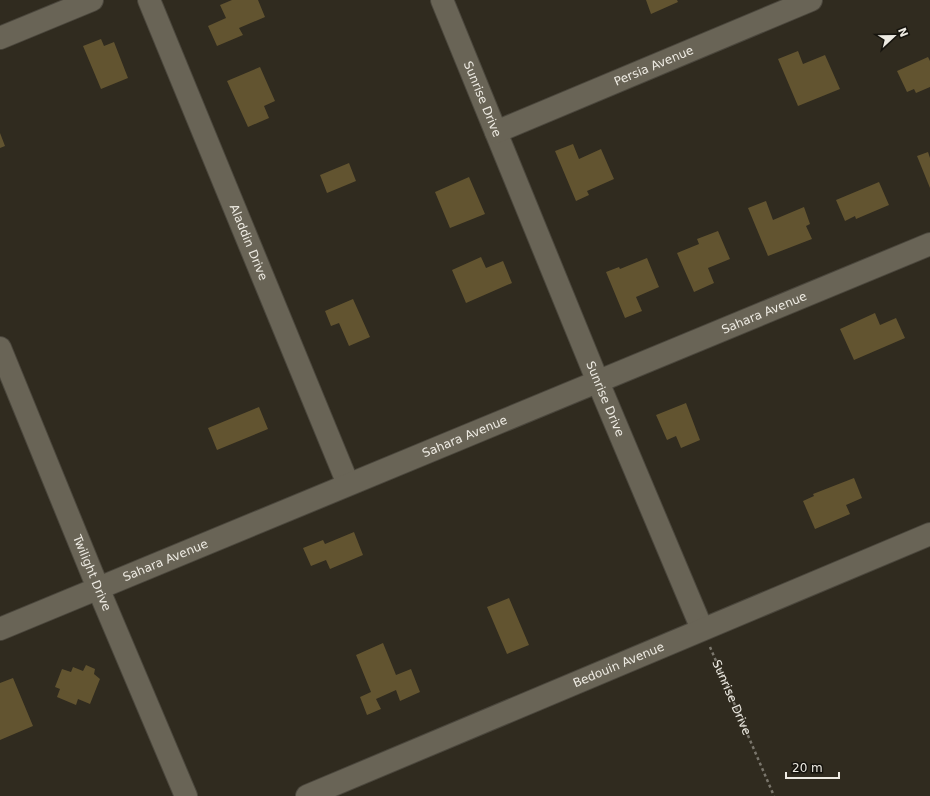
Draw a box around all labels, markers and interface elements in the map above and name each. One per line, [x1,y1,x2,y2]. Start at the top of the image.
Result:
north arrow [874,16,914,56]
text: N [895,26,911,39]
street label: Persia Avenue [612,43,695,89]
street label: Sunrise Drive [461,59,504,139]
street label: Aladdin Drive [227,202,271,282]
street label: Sahara Avenue [720,289,809,337]
street label: Sunrise Drive [583,359,627,439]
street label: Sahara Avenue [420,413,509,460]
street label: Twilight Drive [70,532,114,613]
street label: Sahara Avenue [121,537,210,584]
street label: Bedouin Avenue [571,640,666,690]
street label: Sunrise Drive [709,658,754,737]
scale bar [786,754,839,780]
text: 20 m [792,761,823,775]

